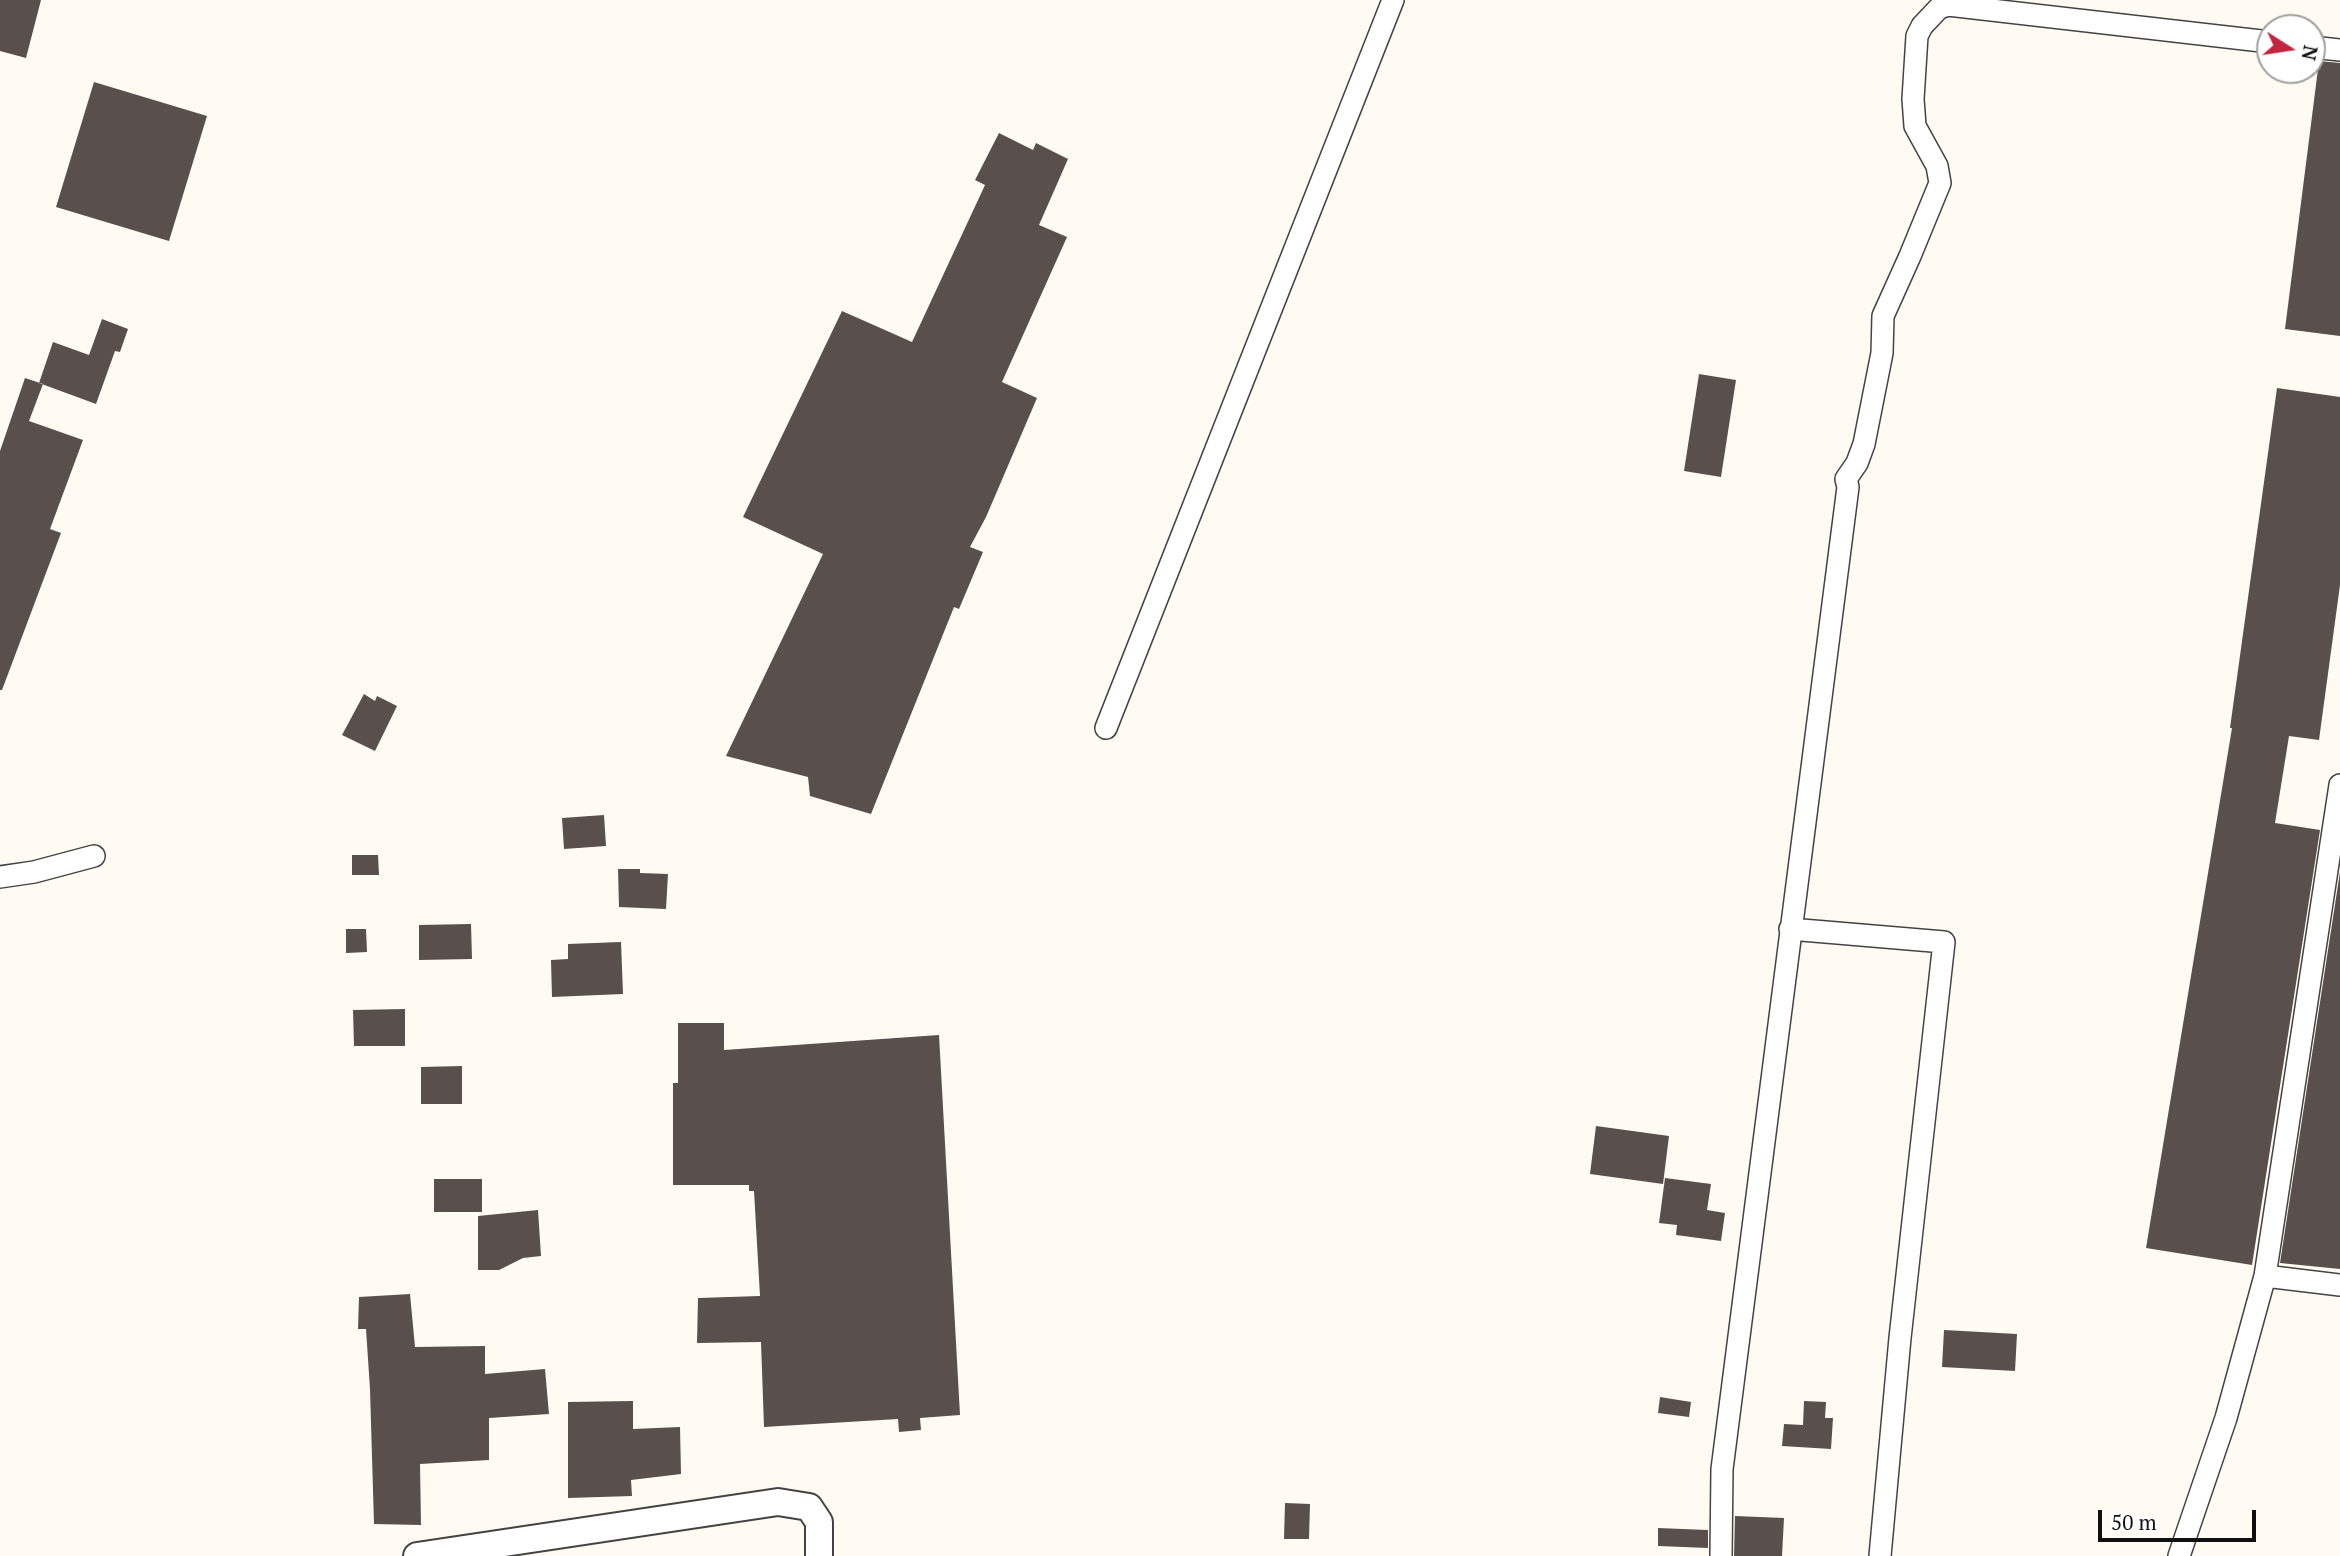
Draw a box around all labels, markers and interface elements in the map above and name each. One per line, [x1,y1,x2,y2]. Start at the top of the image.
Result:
north arrow [2256,14,2326,84]
text: N [2296,43,2324,63]
scale bar [2102,1496,2260,1540]
text: 50 m [2111,1508,2157,1536]

